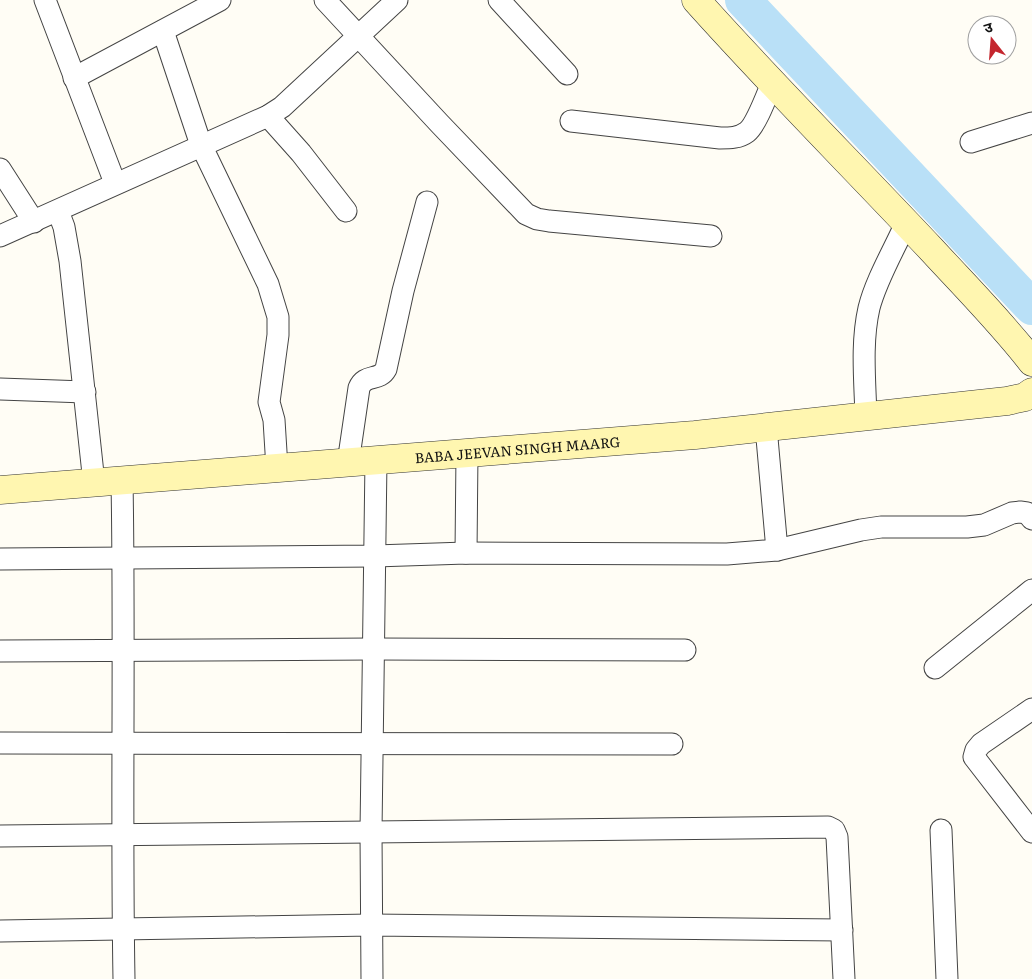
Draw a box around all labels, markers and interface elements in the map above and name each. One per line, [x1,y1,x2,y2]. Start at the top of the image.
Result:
north arrow [967,15,1017,65]
text: उ [981,16,996,37]
street label: BABA JEEVAN SINGH MAARG [414,431,621,467]

